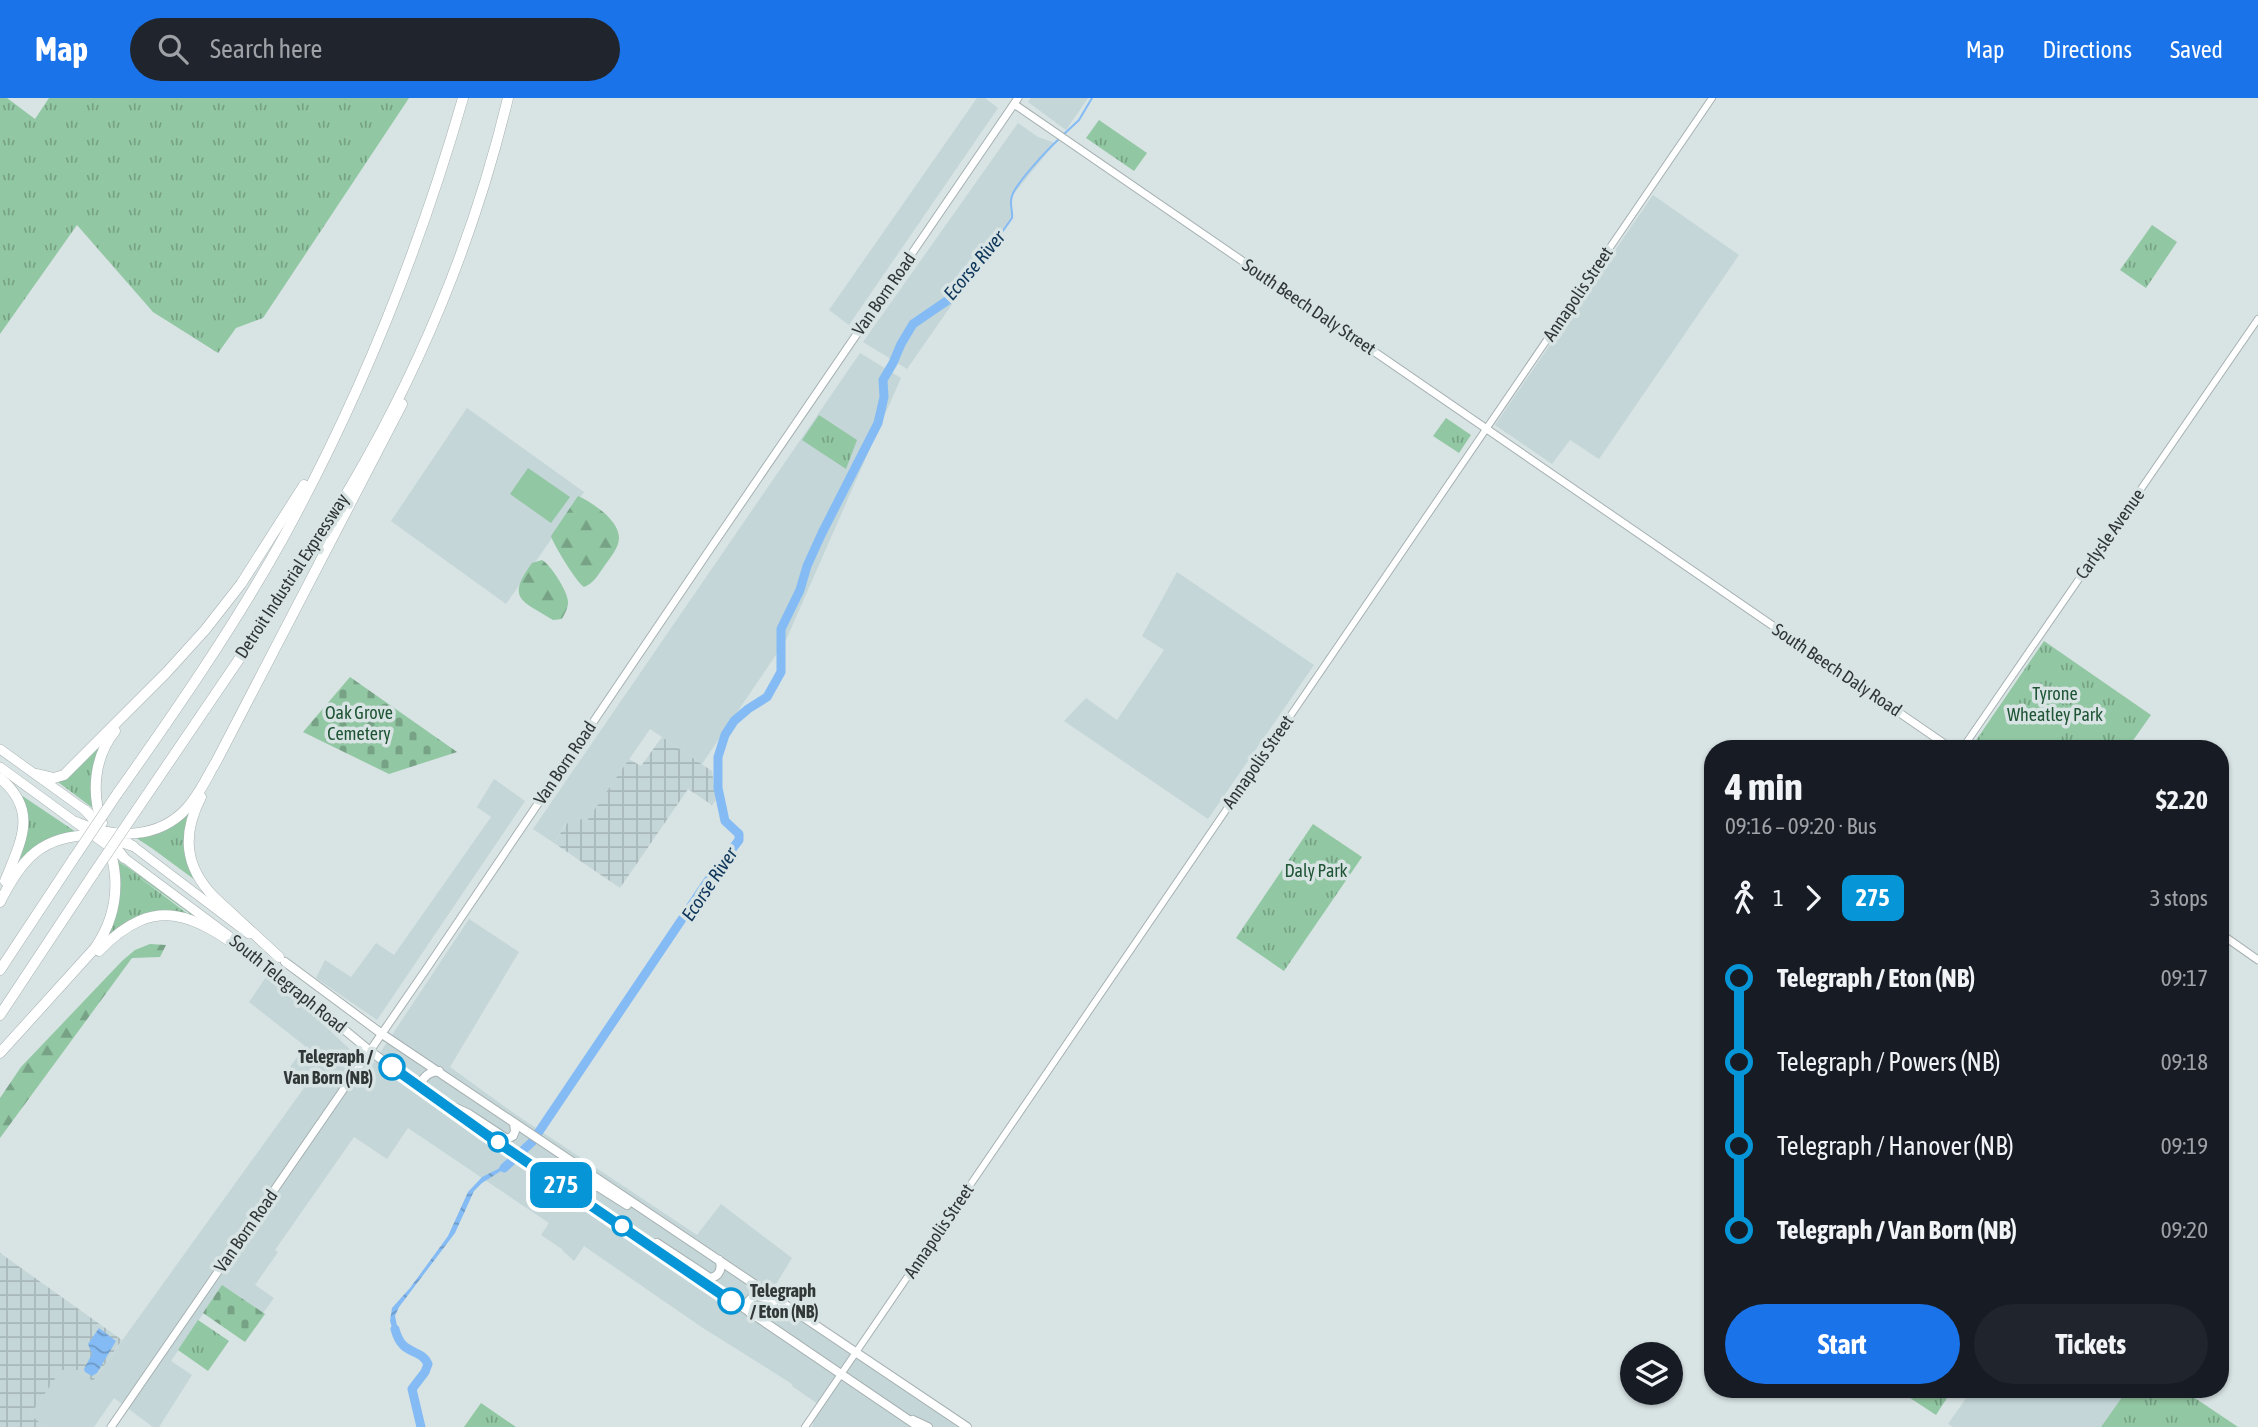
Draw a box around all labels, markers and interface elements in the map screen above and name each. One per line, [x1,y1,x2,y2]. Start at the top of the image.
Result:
search box [130,18,620,81]
text: Map [35,30,88,68]
icon: search [154,30,192,68]
text: Search here [210,34,322,64]
text: Map [1966,36,2004,63]
text: Directions [2042,36,2132,63]
text: Saved [2170,36,2223,63]
water label: Ecorse River [939,225,1010,304]
street label: Annapolis Street [1538,243,1617,345]
street label: Van Born Road [848,248,920,339]
street label: South Beech Daly Street [1239,254,1380,359]
street label: Carlysle Avenue [2071,485,2148,583]
street label: Detroit Industrial Expressway [230,489,353,662]
street label: South Beech Daly Road [1769,619,1906,720]
park label: Tyrone Wheatley Park [2007,683,2103,725]
park label: Oak Grove Cemetery [325,702,393,744]
street label: Annapolis Street [1218,711,1297,812]
street label: Van Born Road [529,717,600,808]
text: 4 min [1725,765,1803,808]
text: $2.20 [2156,785,2208,815]
text: 09:16 – 09:20 · Bus [1725,813,1877,839]
water label: Ecorse River [677,842,742,925]
park label: Daly Park [1285,860,1348,881]
icon: walk [1725,879,1763,917]
icon: forward [1794,879,1832,917]
text: 275 [1856,884,1890,911]
text: 1 [1773,885,1784,911]
text: 3 stops [2150,885,2208,911]
street label: South Telegraph Road [226,930,351,1037]
text: Telegraph / Eton (NB) [1777,963,1975,993]
text: 09:17 [2161,965,2208,991]
place label: Telegraph / Van Born (NB) [283,1046,374,1088]
text: Telegraph / Powers (NB) [1777,1047,2000,1077]
text: 09:18 [2161,1049,2208,1075]
marker: Telegraph / Van Born (NB) [379,1054,405,1080]
text: Telegraph / Hanover (NB) [1777,1131,2014,1161]
unlabelled marker [488,1132,508,1152]
text: 09:19 [2161,1133,2208,1159]
line badge: 275 [521,1162,601,1208]
text: 275 [544,1171,578,1198]
street label: Annapolis Street [899,1180,978,1282]
street label: Van Born Road [210,1185,282,1276]
text: Telegraph / Van Born (NB) [1777,1215,2017,1245]
unlabelled marker [612,1216,632,1236]
text: 09:20 [2161,1217,2208,1243]
place label: Telegraph / Eton (NB) [750,1280,819,1322]
marker: Telegraph / Eton (NB) [718,1288,744,1314]
button: Start [1725,1304,1960,1384]
button: Tickets [1974,1304,2208,1384]
map controls [1620,1342,1683,1405]
button: layers [1620,1342,1683,1405]

